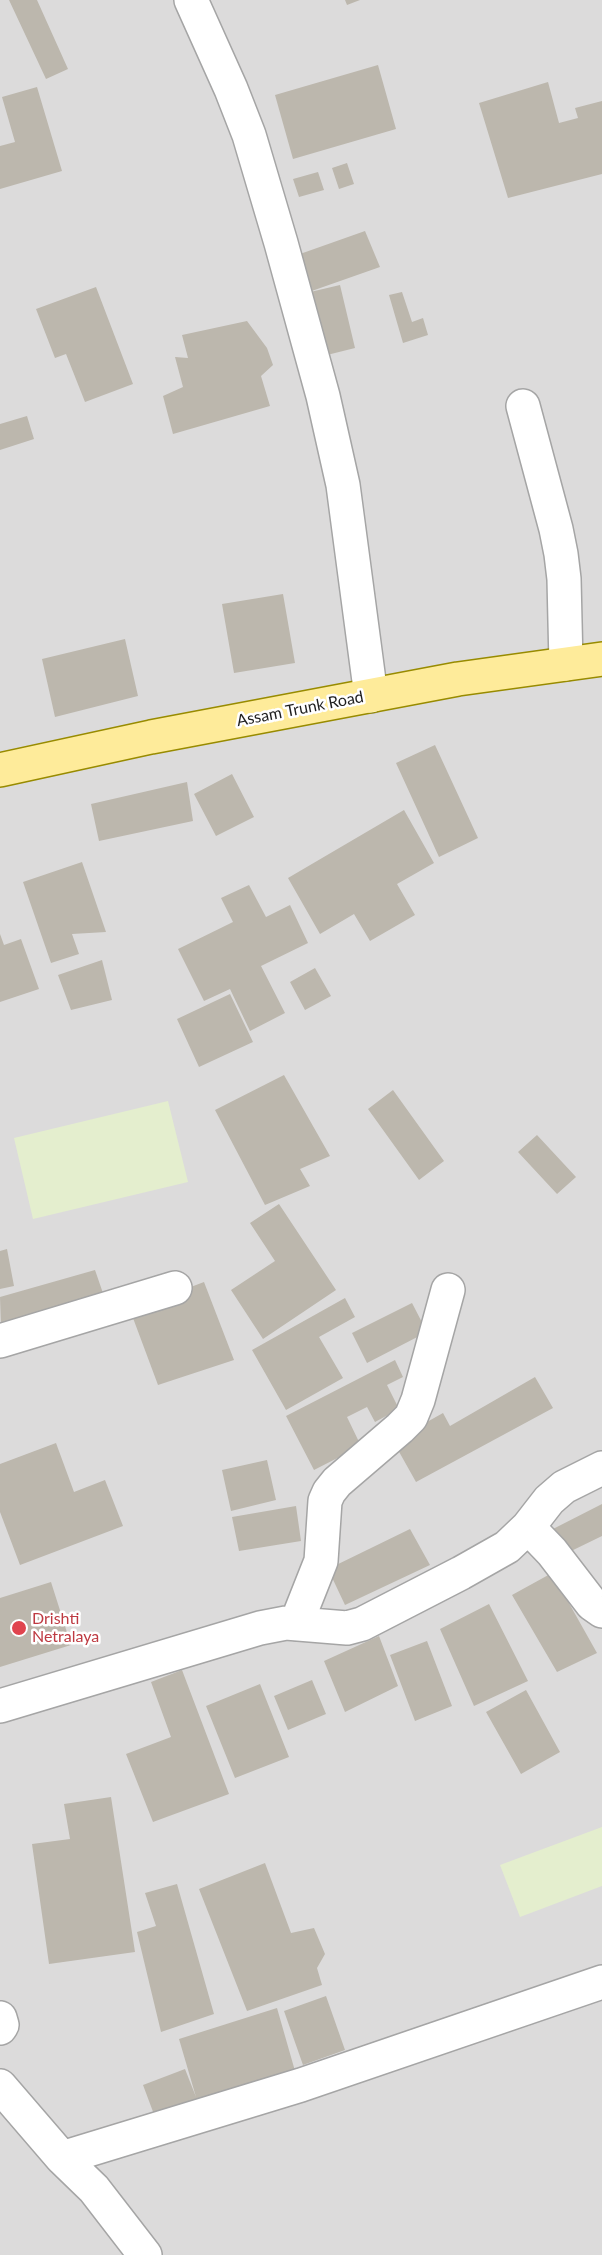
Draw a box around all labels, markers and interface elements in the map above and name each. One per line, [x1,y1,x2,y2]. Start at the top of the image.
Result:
street label: Assam Trunk Road [235,687,365,731]
place label: Drishti Netralaya [32,1609,99,1647]
marker: Drishti Netralaya [10,1619,28,1637]

